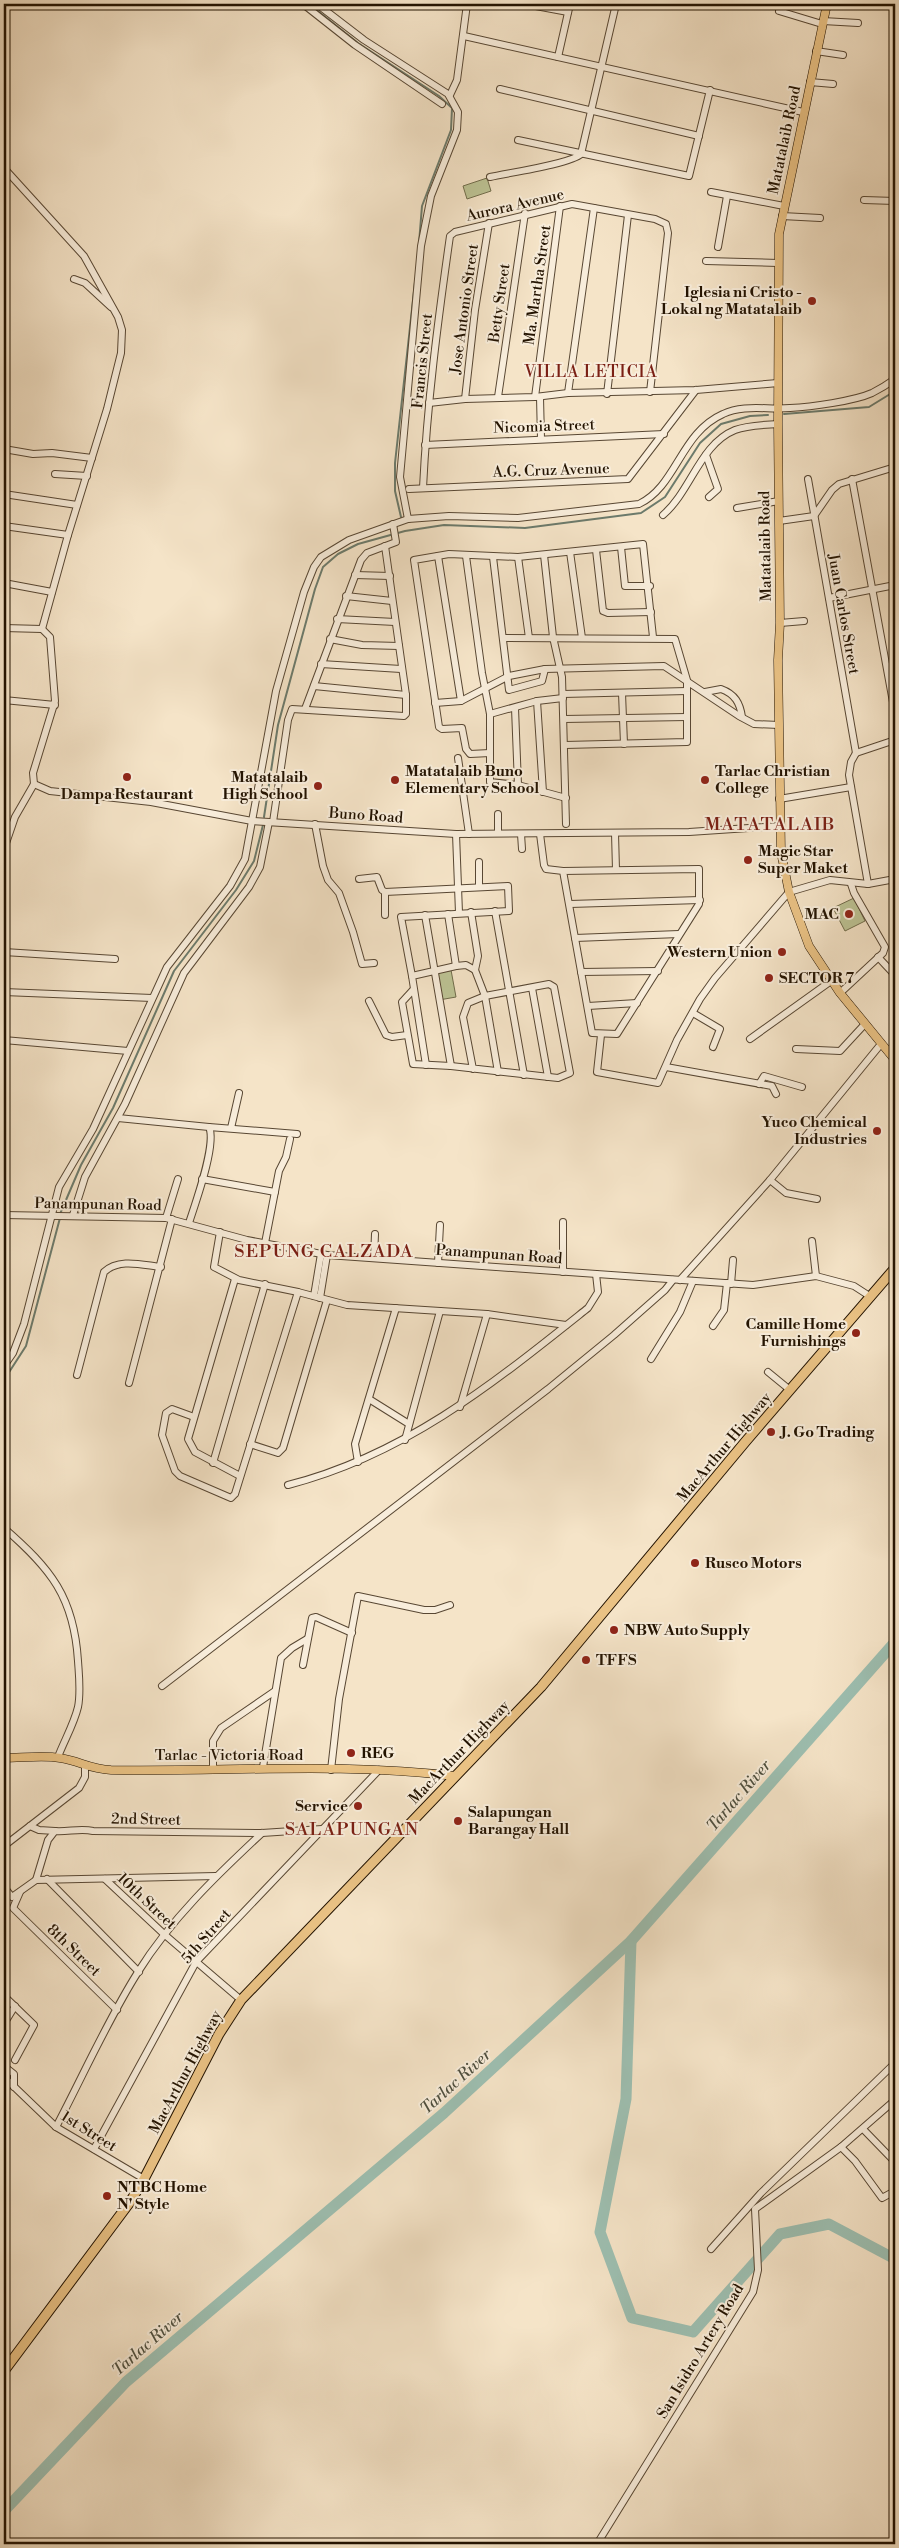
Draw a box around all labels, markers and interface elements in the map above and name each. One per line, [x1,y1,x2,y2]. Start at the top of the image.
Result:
street label: Matatalaib Road [764,84,805,196]
street label: Aurora Avenue [463,185,566,226]
street label: Ma. Martha Street [520,223,555,346]
street label: Jose Antonio Street [446,242,483,376]
street label: Betty Street [484,262,515,345]
place label: Iglesia ni Cristo - Lokal ng Matatalaib [661,283,802,319]
marker: Iglesia ni Cristo - Lokal ng Matatalaib [806,295,818,307]
street label: Francis Street [408,312,437,410]
district label: VILLA LETICIA [523,362,658,382]
street label: Nicomia Street [493,415,596,438]
street label: A.G. Cruz Avenue [491,459,610,482]
street label: Matatalaib Road [755,490,776,601]
street label: Juan Carlos Street [823,551,864,676]
place label: Matatalaib Buno Elementary School [405,762,539,798]
place label: Tarlac Christian College [715,762,831,798]
place label: Matatalaib High School [223,768,308,804]
marker: Dampa Restaurant [121,771,133,783]
marker: Matatalaib Buno Elementary School [389,774,401,786]
marker: Tarlac Christian College [699,774,711,786]
marker: Matatalaib High School [312,780,324,792]
place label: Dampa Restaurant [61,785,194,804]
street label: Buno Road [327,803,404,828]
district label: MATATALAIB [705,813,835,836]
place label: Magic Star Super Maket [758,842,848,878]
marker: Magic Star Super Maket [742,854,754,866]
place label: MAC [804,905,839,924]
marker: MAC [843,908,855,920]
place label: Western Union [666,943,773,962]
marker: Western Union [776,946,788,958]
place label: SECTOR 7 [779,969,854,988]
marker: SECTOR 7 [763,972,775,984]
place label: Yuco Chemical Industries [761,1113,867,1149]
marker: Yuco Chemical Industries [871,1125,883,1137]
street label: Panampunan Road [34,1194,162,1215]
district label: SEPUNG CALZADA [234,1240,414,1263]
street label: Panampunan Road [435,1241,564,1268]
place label: Camille Home Furnishings [746,1315,846,1351]
marker: Camille Home Furnishings [850,1327,862,1339]
street label: MacArthur Highway [673,1388,776,1506]
place label: J. Go Trading [779,1423,875,1442]
marker: J. Go Trading [765,1426,777,1438]
place label: Rusco Motors [705,1554,802,1573]
marker: Rusco Motors [689,1557,701,1569]
place label: NBW Auto Supply [624,1621,750,1640]
marker: NBW Auto Supply [608,1624,620,1636]
place label: TFFS [596,1651,637,1670]
marker: TFFS [580,1654,592,1666]
street label: MacArthur Highway [405,1696,514,1808]
place label: REG [361,1744,395,1763]
street label: Tarlac - Victoria Road [155,1746,304,1765]
marker: REG [345,1747,357,1759]
water label: Tarlac River [702,1755,776,1835]
place label: Service [295,1797,348,1816]
marker: Service [352,1800,364,1812]
place label: Salapungan Barangay Hall [468,1803,569,1839]
street label: 2nd Street [111,1809,182,1830]
marker: Salapungan Barangay Hall [452,1815,464,1827]
district label: SALAPUNGAN [285,1818,419,1841]
street label: 10th Street [113,1869,181,1934]
street label: 5th Street [177,1904,236,1968]
street label: 8th Street [43,1920,105,1981]
street label: MacArthur Highway [145,2007,226,2137]
water label: Tarlac River [416,2044,496,2119]
street label: 1st Street [57,2107,121,2156]
place label: NTBC Home N' Style [117,2178,207,2214]
marker: NTBC Home N' Style [101,2190,113,2202]
street label: San Isidro Artery Road [653,2280,748,2422]
water label: Tarlac River [108,2307,188,2380]

